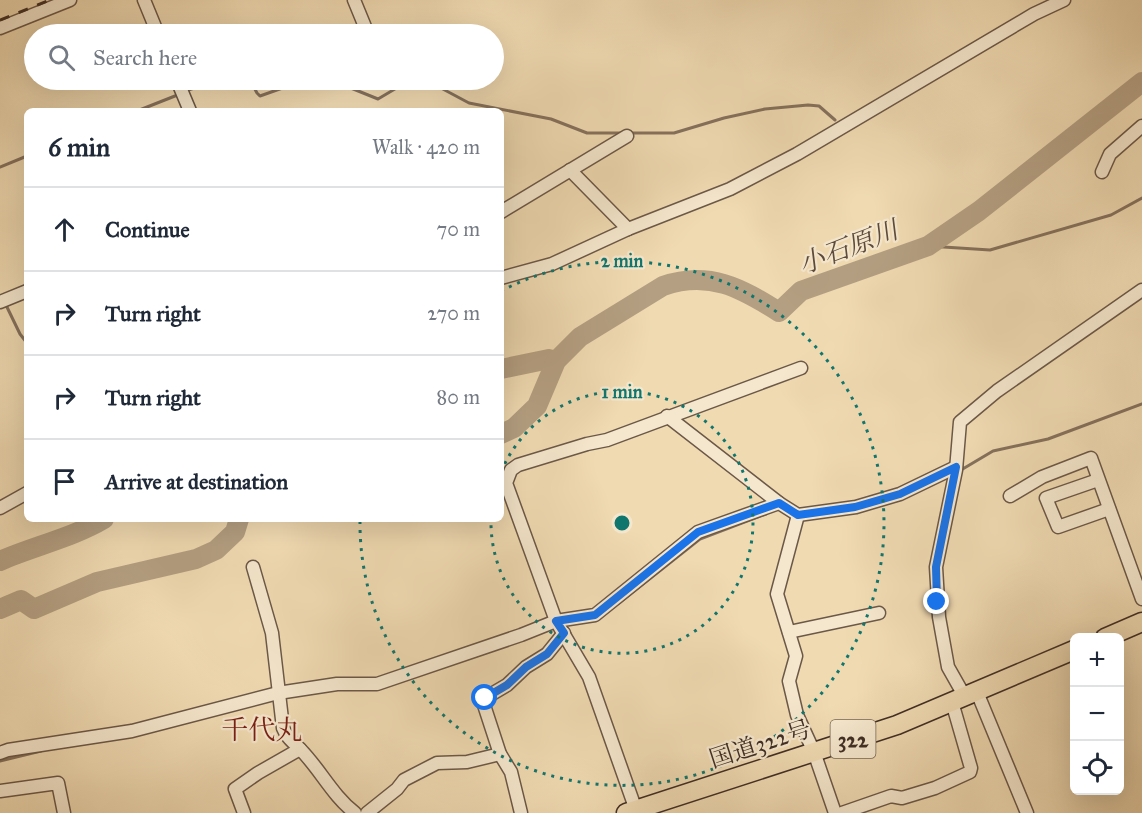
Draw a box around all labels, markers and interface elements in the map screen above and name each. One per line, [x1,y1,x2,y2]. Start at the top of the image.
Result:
search box [24,24,504,90]
icon: search [45,41,78,74]
text: Search here [93,44,197,71]
text: 6 min [48,131,110,163]
text: Walk · 420 m [372,135,480,159]
water label: 小石原川 [794,212,905,281]
icon: ahead [48,213,81,246]
text: Continue [105,216,190,243]
text: 70 m [437,217,480,241]
text: 2 min [601,250,644,272]
icon: right [48,297,81,330]
text: Turn right [105,300,201,327]
text: 270 m [427,301,480,325]
icon: right [48,381,81,414]
text: 1 min [602,381,643,403]
text: Turn right [105,384,201,411]
text: 80 m [437,385,480,409]
icon: arrive [48,465,81,498]
text: Arrive at destination [105,468,288,495]
centre of rings [612,513,632,533]
route end [923,588,949,614]
map controls [1070,633,1124,795]
button: + [1070,633,1124,687]
route start [471,684,497,710]
button: − [1070,687,1124,741]
district label: 千代丸 [222,713,303,746]
street label: 国道322号 [705,713,815,775]
road number: 322 [830,720,876,758]
button: locate [1070,741,1124,795]

